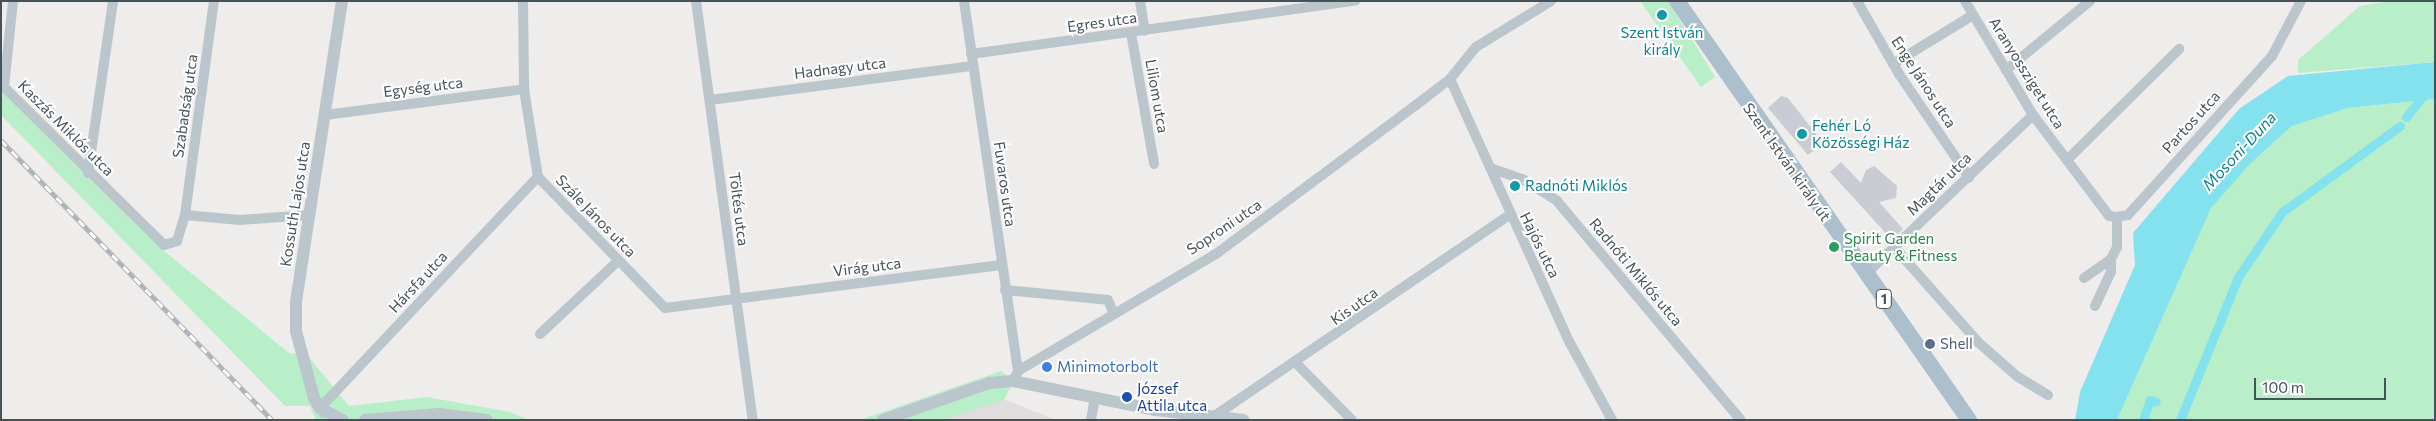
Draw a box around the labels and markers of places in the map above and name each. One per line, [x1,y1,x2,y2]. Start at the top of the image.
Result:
marker: Szent István király [1656,9,1668,21]
place label: Szent István király [1621,23,1703,58]
place label: Fehér Ló Közösségi Ház [1812,116,1910,151]
marker: Fehér Ló Közösségi Ház [1796,128,1808,140]
place label: Radnóti Miklós [1525,177,1628,195]
marker: Radnóti Miklós [1509,180,1521,192]
place label: Spirit Garden Beauty & Fitness [1844,229,1957,264]
marker: Spirit Garden Beauty & Fitness [1828,241,1840,253]
place label: Shell [1940,335,1973,353]
marker: Shell [1924,338,1936,350]
place label: Minimotorbolt [1057,358,1158,376]
marker: Minimotorbolt [1041,361,1053,373]
place label: József Attila utca [1137,379,1207,414]
marker: József Attila utca [1121,391,1133,403]

